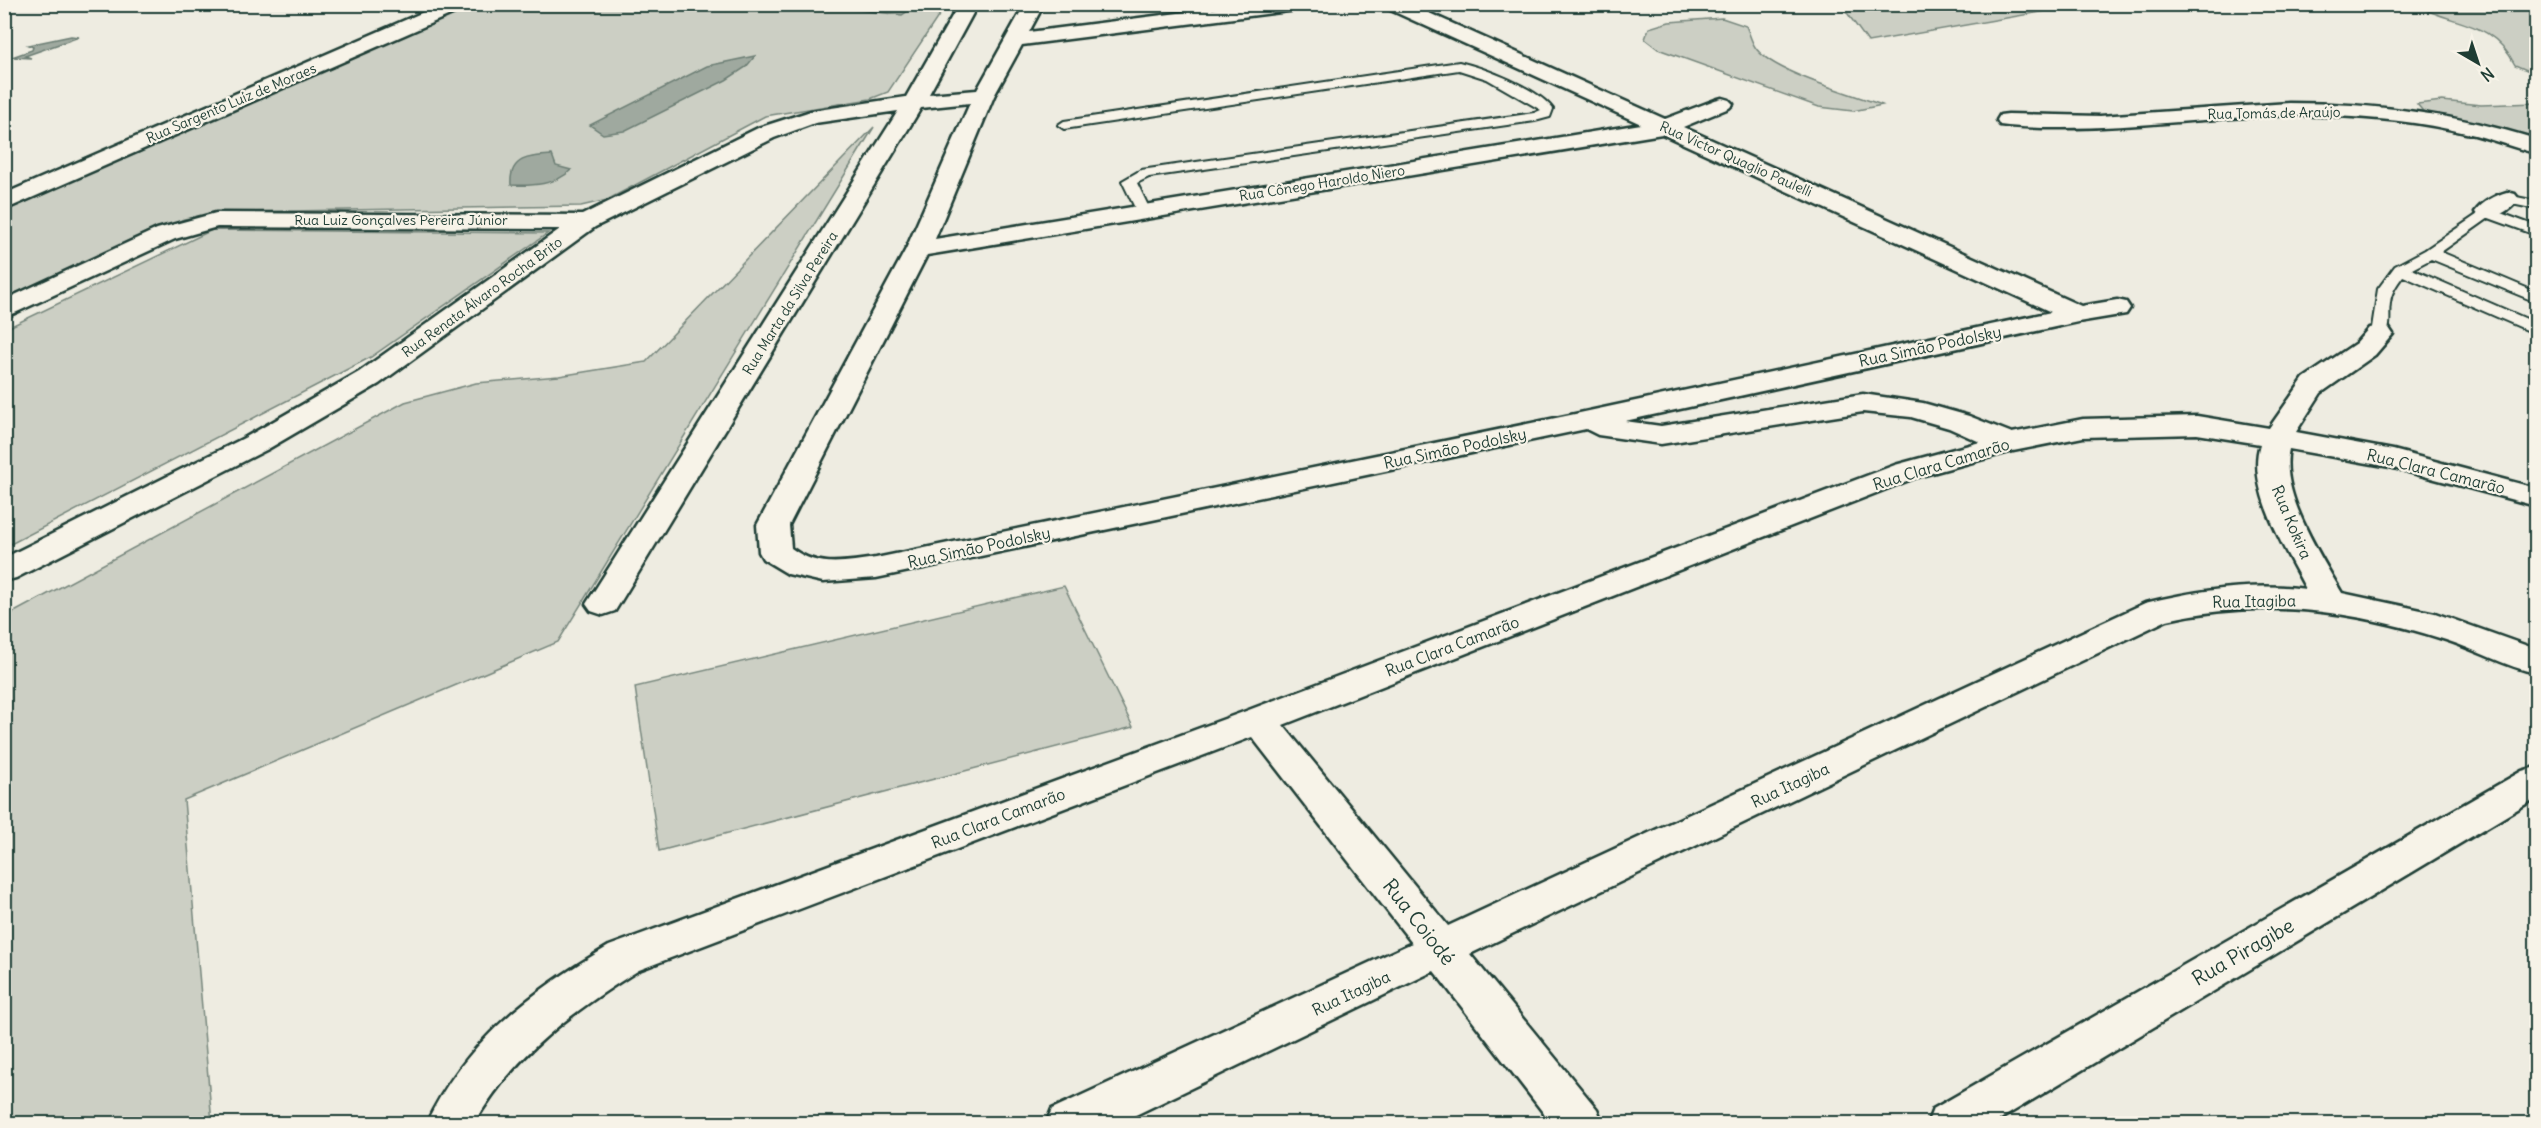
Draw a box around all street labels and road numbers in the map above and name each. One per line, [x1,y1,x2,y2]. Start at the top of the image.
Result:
street label: Rua Sargento Luíz de Moraes [143,59,319,147]
street label: Rua Tomás de Araújo [2207,103,2341,123]
street label: Rua Victor Quaglio Paulelli [1657,117,1815,201]
street label: Rua Cônego Haroldo Niero [1238,161,1406,205]
street label: Rua Luiz Gonçalves Pereira Júnior [294,211,508,229]
street label: Rua Marta da Silva Pereira [738,228,842,378]
street label: Rua Renata Álvaro Rocha Brito [398,233,566,361]
street label: Rua Simão Podolsky [1857,321,2003,371]
street label: Rua Simão Podolsky [1382,423,1528,473]
street label: Rua Clara Camarão [1870,434,2012,494]
street label: Rua Clara Camarão [2365,444,2507,498]
street label: Rua Kokira [2268,482,2316,562]
street label: Rua Simão Podolsky [906,522,1052,572]
street label: Rua Itagiba [2212,590,2296,612]
street label: Rua Clara Camarão [1382,611,1522,681]
street label: Rua Itagiba [1748,758,1832,812]
street label: Rua Clara Camarão [928,783,1068,853]
street label: Rua Coiodé [1378,874,1461,970]
street label: Rua Piragibe [2187,912,2298,991]
street label: Rua Itagiba [1309,966,1393,1020]

